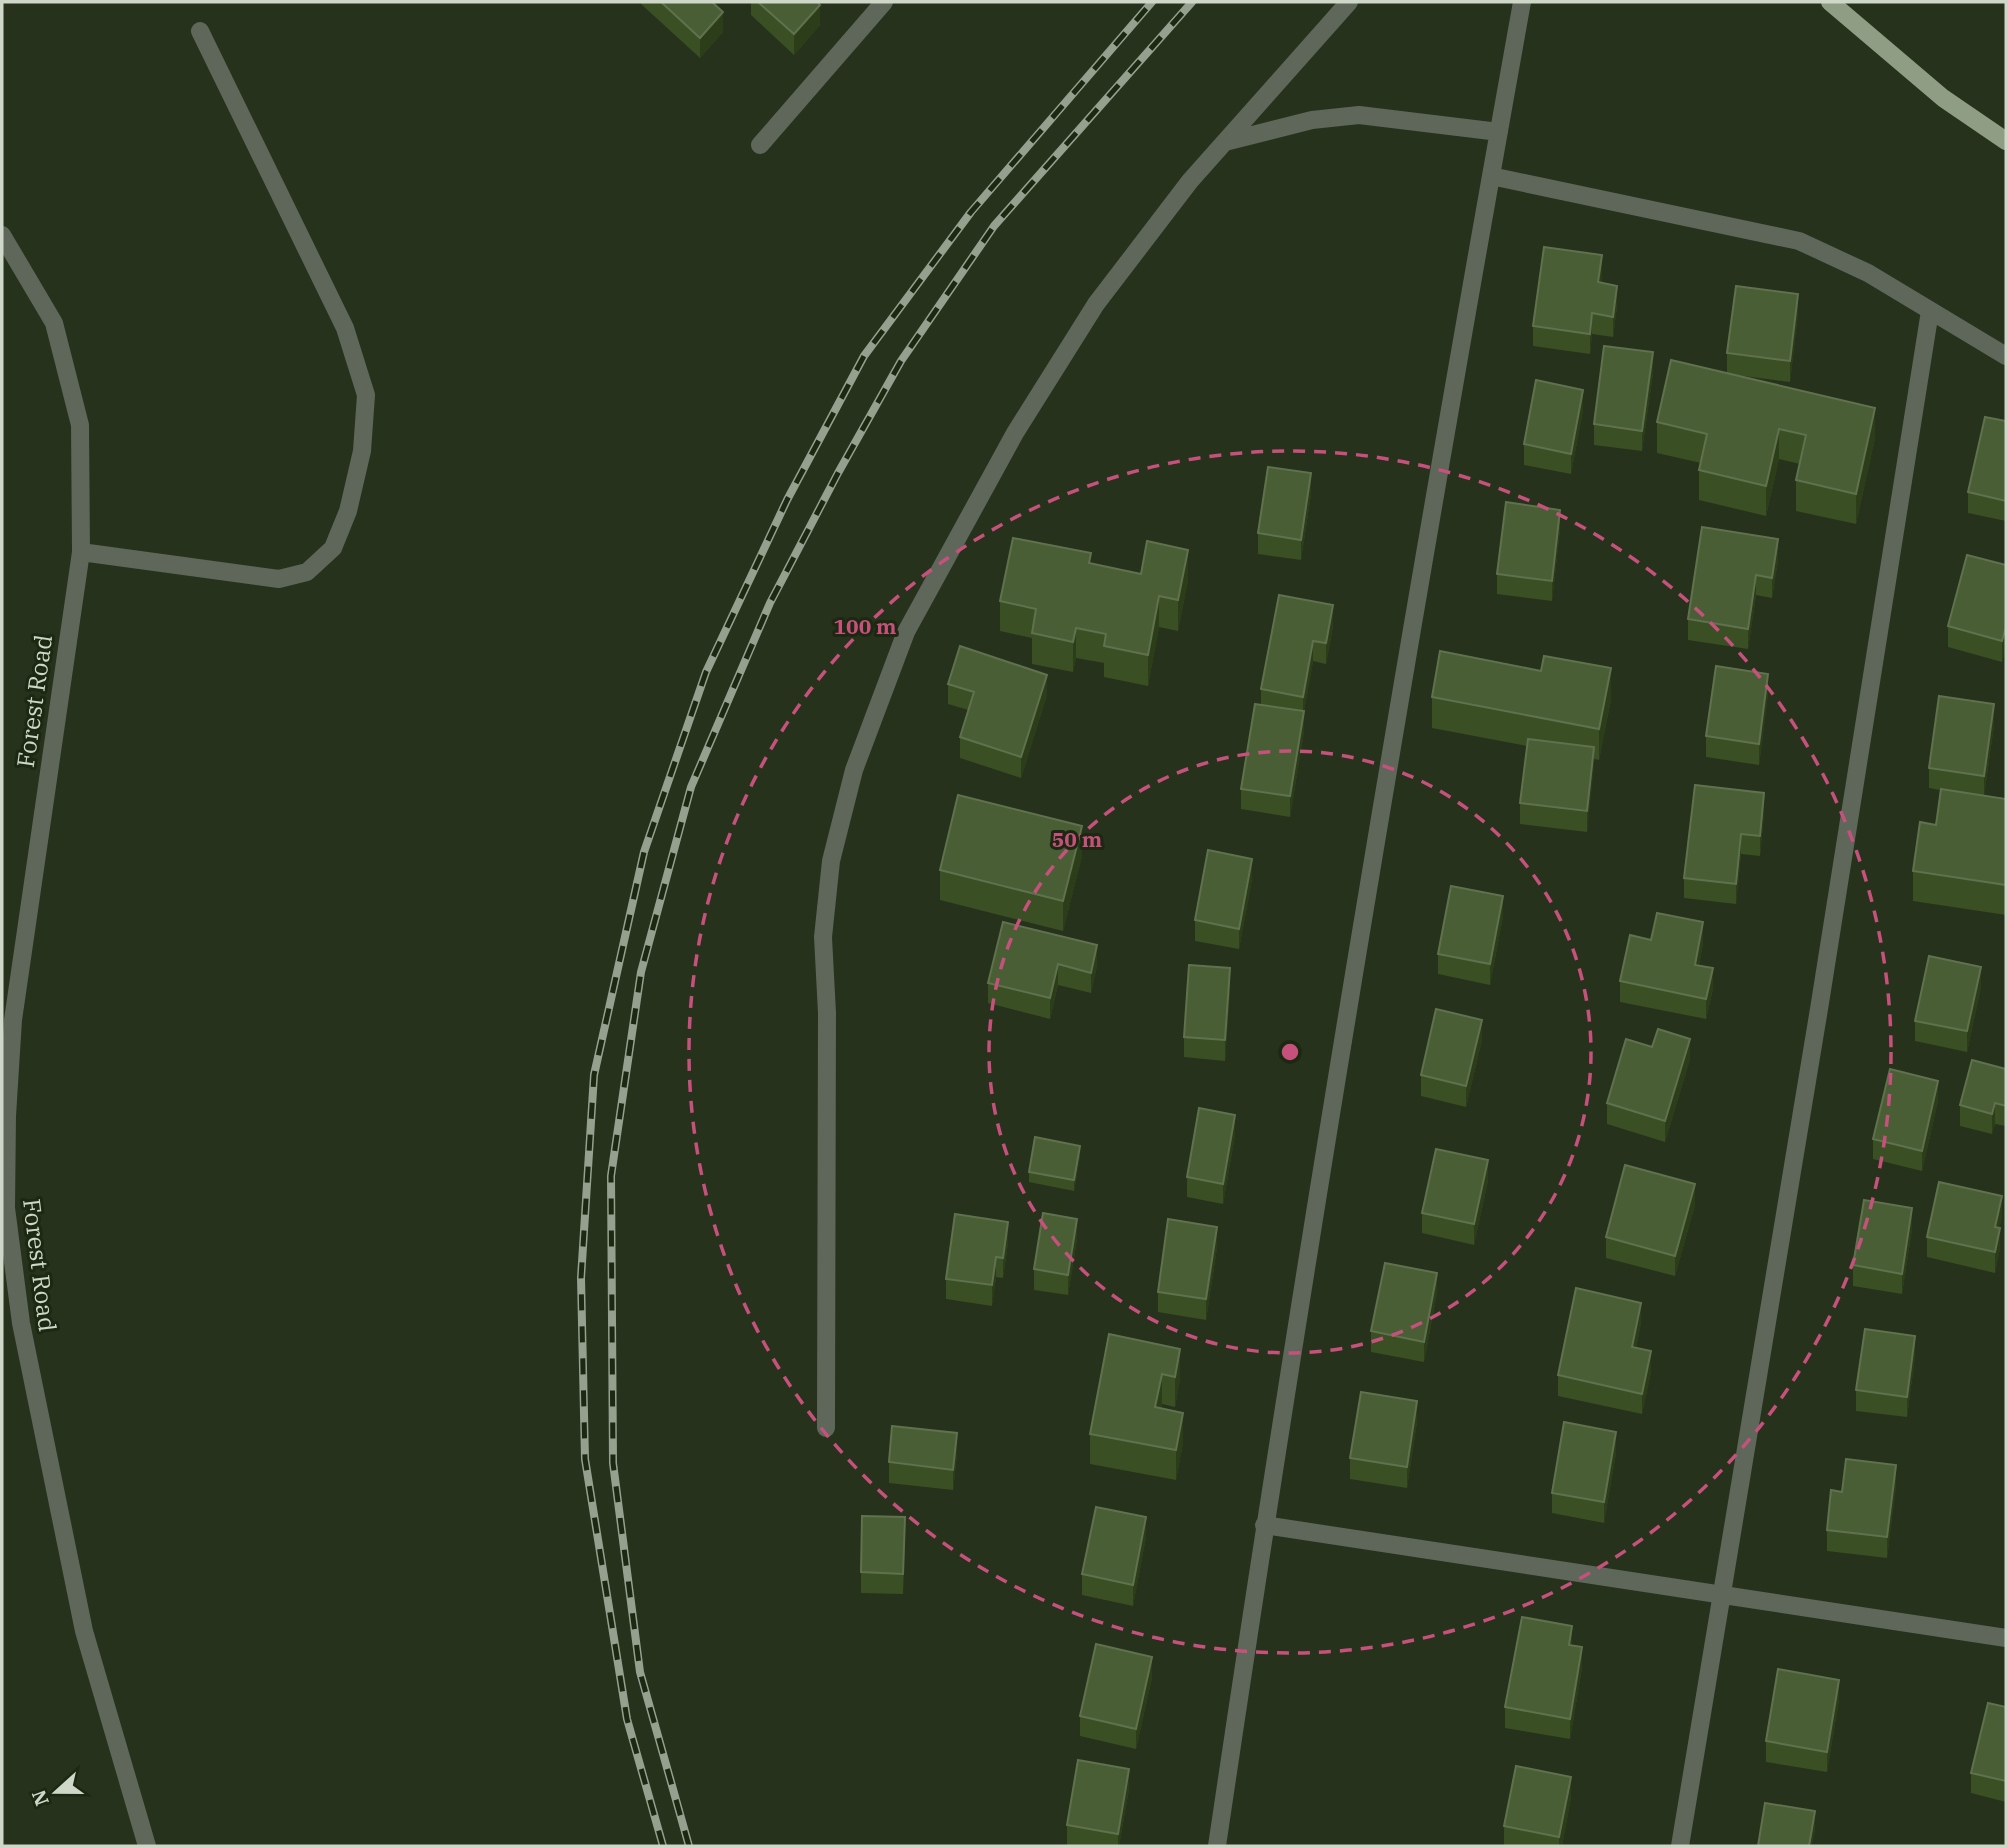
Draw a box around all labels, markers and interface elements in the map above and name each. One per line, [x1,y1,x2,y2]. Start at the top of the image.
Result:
text: 100 m [833,612,897,640]
street label: Forest Road [9,632,59,770]
text: 50 m [1052,825,1102,853]
centre of rings [1278,1040,1302,1064]
street label: Forest Road [16,1197,64,1333]
north arrow [21,1757,91,1827]
text: N [26,1787,54,1809]

